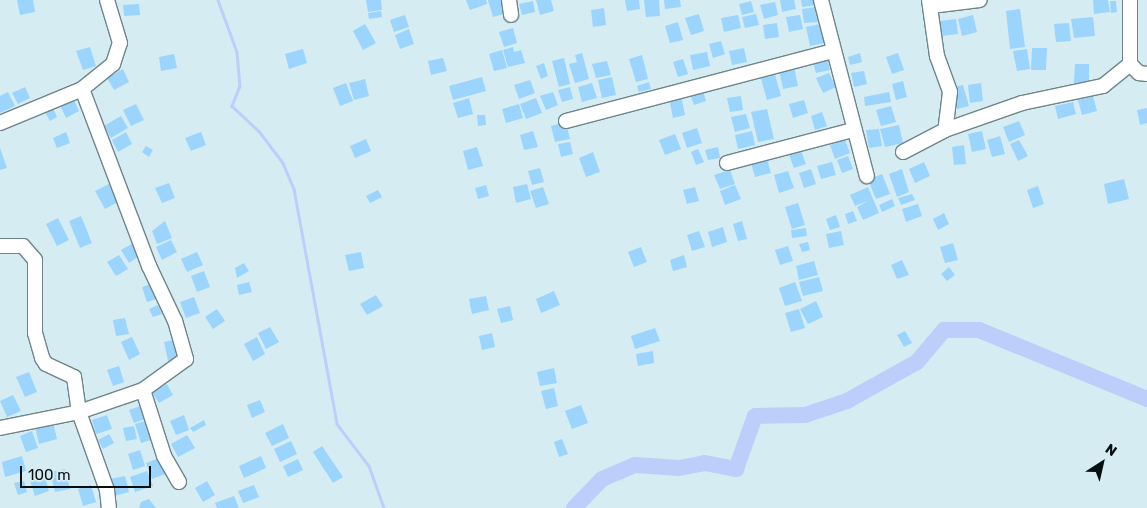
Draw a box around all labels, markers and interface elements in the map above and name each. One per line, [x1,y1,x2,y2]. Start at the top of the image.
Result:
north arrow [1077,438,1127,488]
text: N [1102,440,1120,460]
scale bar [22,456,154,488]
text: 100 m [28,466,70,484]

